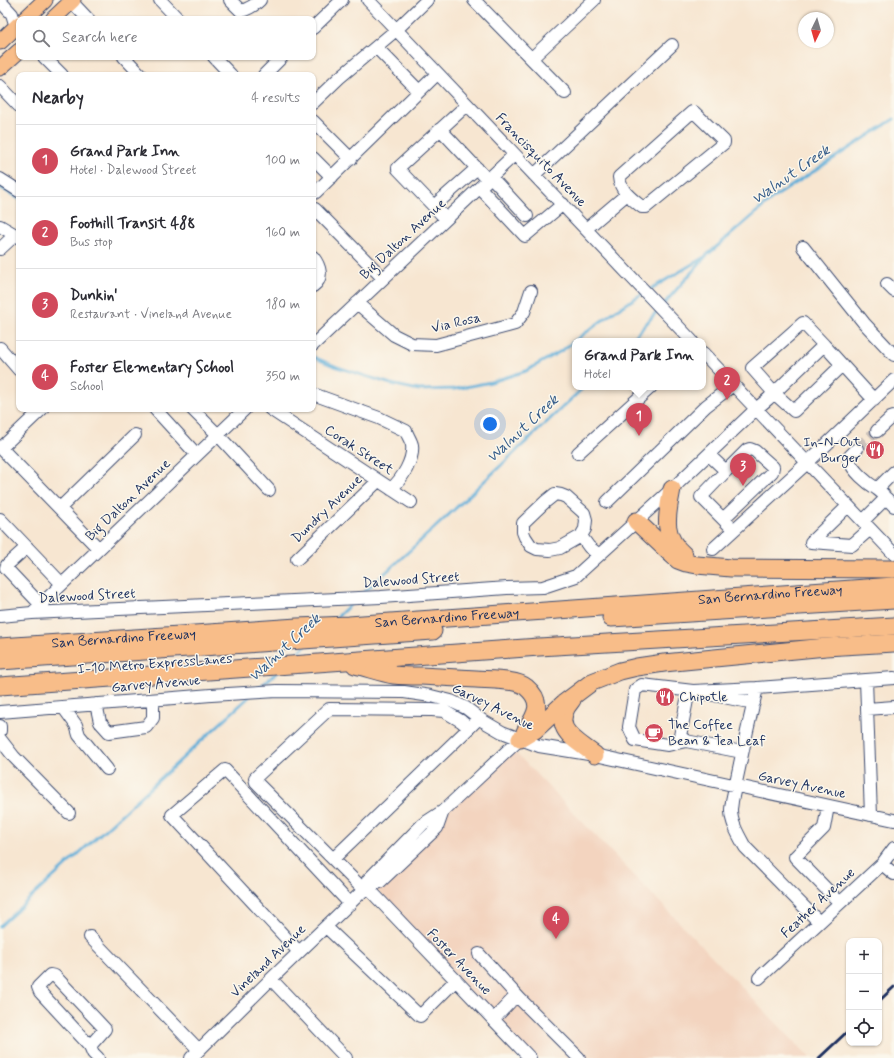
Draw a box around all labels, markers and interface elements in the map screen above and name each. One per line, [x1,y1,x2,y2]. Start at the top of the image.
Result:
north arrow [798,12,834,48]
search box [16,16,316,60]
icon: search [30,27,52,49]
text: Search here [62,28,138,48]
text: Nearby [32,87,84,109]
text: 4 results [251,90,300,107]
street label: Francisquito Avenue [491,109,591,211]
water label: Walnut Creek [748,140,835,209]
text: Grand Park Inn [70,142,180,162]
text: 1 [42,152,48,169]
text: 100 m [265,152,300,169]
text: Hotel · Dalewood Street [70,162,196,179]
street label: Big Dalton Avenue [356,194,451,285]
text: Foothill Transit 488 [70,214,195,234]
text: 2 [42,224,48,241]
text: 160 m [265,224,300,241]
text: Bus stop [70,234,113,251]
text: Dunkin' [70,286,118,306]
text: 3 [42,296,48,313]
text: 180 m [265,296,300,313]
text: Restaurant · Vineland Avenue [70,306,232,323]
street label: Via Rosa [430,309,482,337]
popup [572,338,706,390]
text: Grand Park Inn [584,346,694,366]
text: Foster Elementary School [70,358,234,378]
text: Hotel [584,366,611,383]
pin: 2 [714,367,740,400]
text: 4 [41,368,49,385]
text: 350 m [266,368,300,385]
text: School [70,378,104,395]
water label: Walnut Creek [483,390,564,467]
pin: 1 [626,403,652,436]
your location [480,414,500,434]
street label: Corak Street [321,421,398,479]
place label: In-N-Out Burger [803,433,862,468]
restaurant icon: In-N-Out Burger [864,439,886,461]
pin: 3 [730,453,756,486]
street label: Big Dalton Avenue [82,455,176,547]
street label: Dundry Avenue [288,471,366,547]
street label: Dalewood Street [362,568,460,592]
street label: San Bernardino Freeway [697,581,843,609]
street label: Dalewood Street [38,584,136,608]
street label: San Bernardino Freeway [374,604,520,632]
water label: Walnut Creek [245,609,326,686]
street label: San Bernardino Freeway [51,625,197,653]
street label: I-10 Metro ExpressLanes [77,650,233,678]
street label: Garvey Avenue [111,671,202,697]
street label: Garvey Avenue [449,679,538,735]
restaurant icon: Chipotle [654,686,676,708]
place label: Chipotle [679,688,728,706]
place label: The Coffee Bean & Tea Leaf [668,716,766,750]
cafe icon: The Coffee Bean & Tea Leaf [643,722,665,744]
street label: Garvey Avenue [756,767,848,803]
street label: Feather Avenue [777,864,859,942]
pin: 4 [543,906,569,939]
street label: Vineland Avenue [226,920,310,1002]
street label: Foster Avenue [423,925,495,999]
map controls [846,938,882,1046]
button: + [846,938,882,974]
button: − [846,974,882,1010]
button: locate [846,1010,882,1046]

